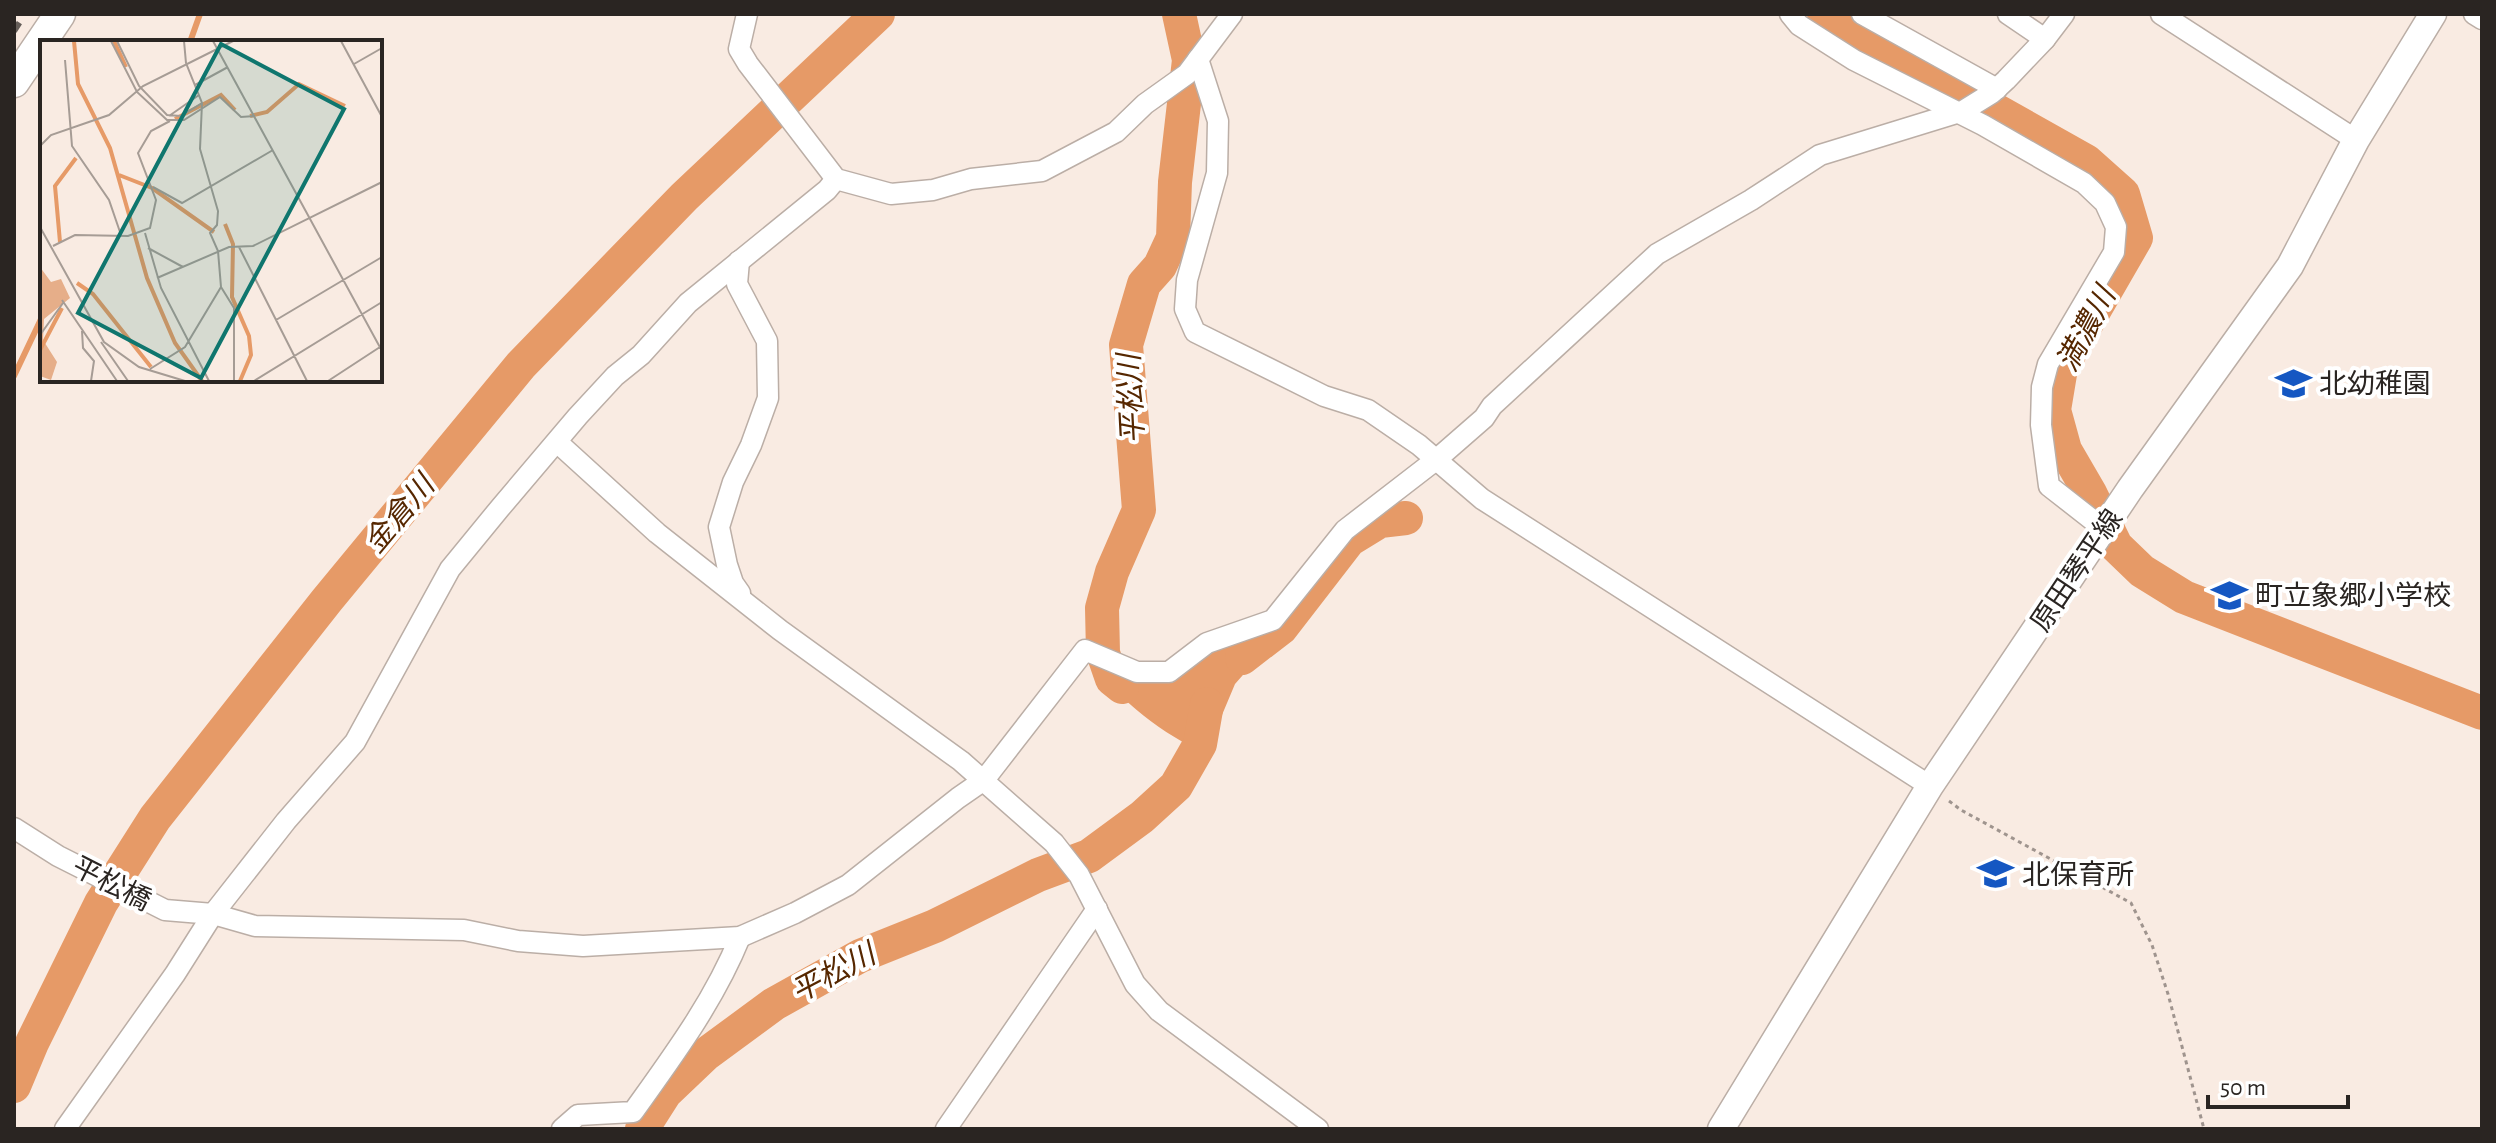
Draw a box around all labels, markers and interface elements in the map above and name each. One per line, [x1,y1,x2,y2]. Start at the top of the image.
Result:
inset map [40,40,382,382]
water label: 満濃川 [2051,279,2123,376]
water label: 平松川 [1113,350,1149,445]
school or university icon: 北幼稚園 [2274,364,2312,402]
place label: 北幼稚園 [2319,369,2431,399]
water label: 金倉川 [358,467,442,559]
street label: 原田琴平線 [2025,504,2128,637]
school or university icon: 町立象郷小学校 [2210,576,2248,614]
place label: 町立象郷小学校 [2255,581,2451,611]
street label: 平松橋 [67,851,156,916]
school or university icon: 北保育所 [1977,855,2015,893]
place label: 北保育所 [2022,860,2134,890]
water label: 平松川 [786,936,883,1008]
scale bar [2208,1059,2348,1109]
text: 50 m [2220,1076,2266,1100]

